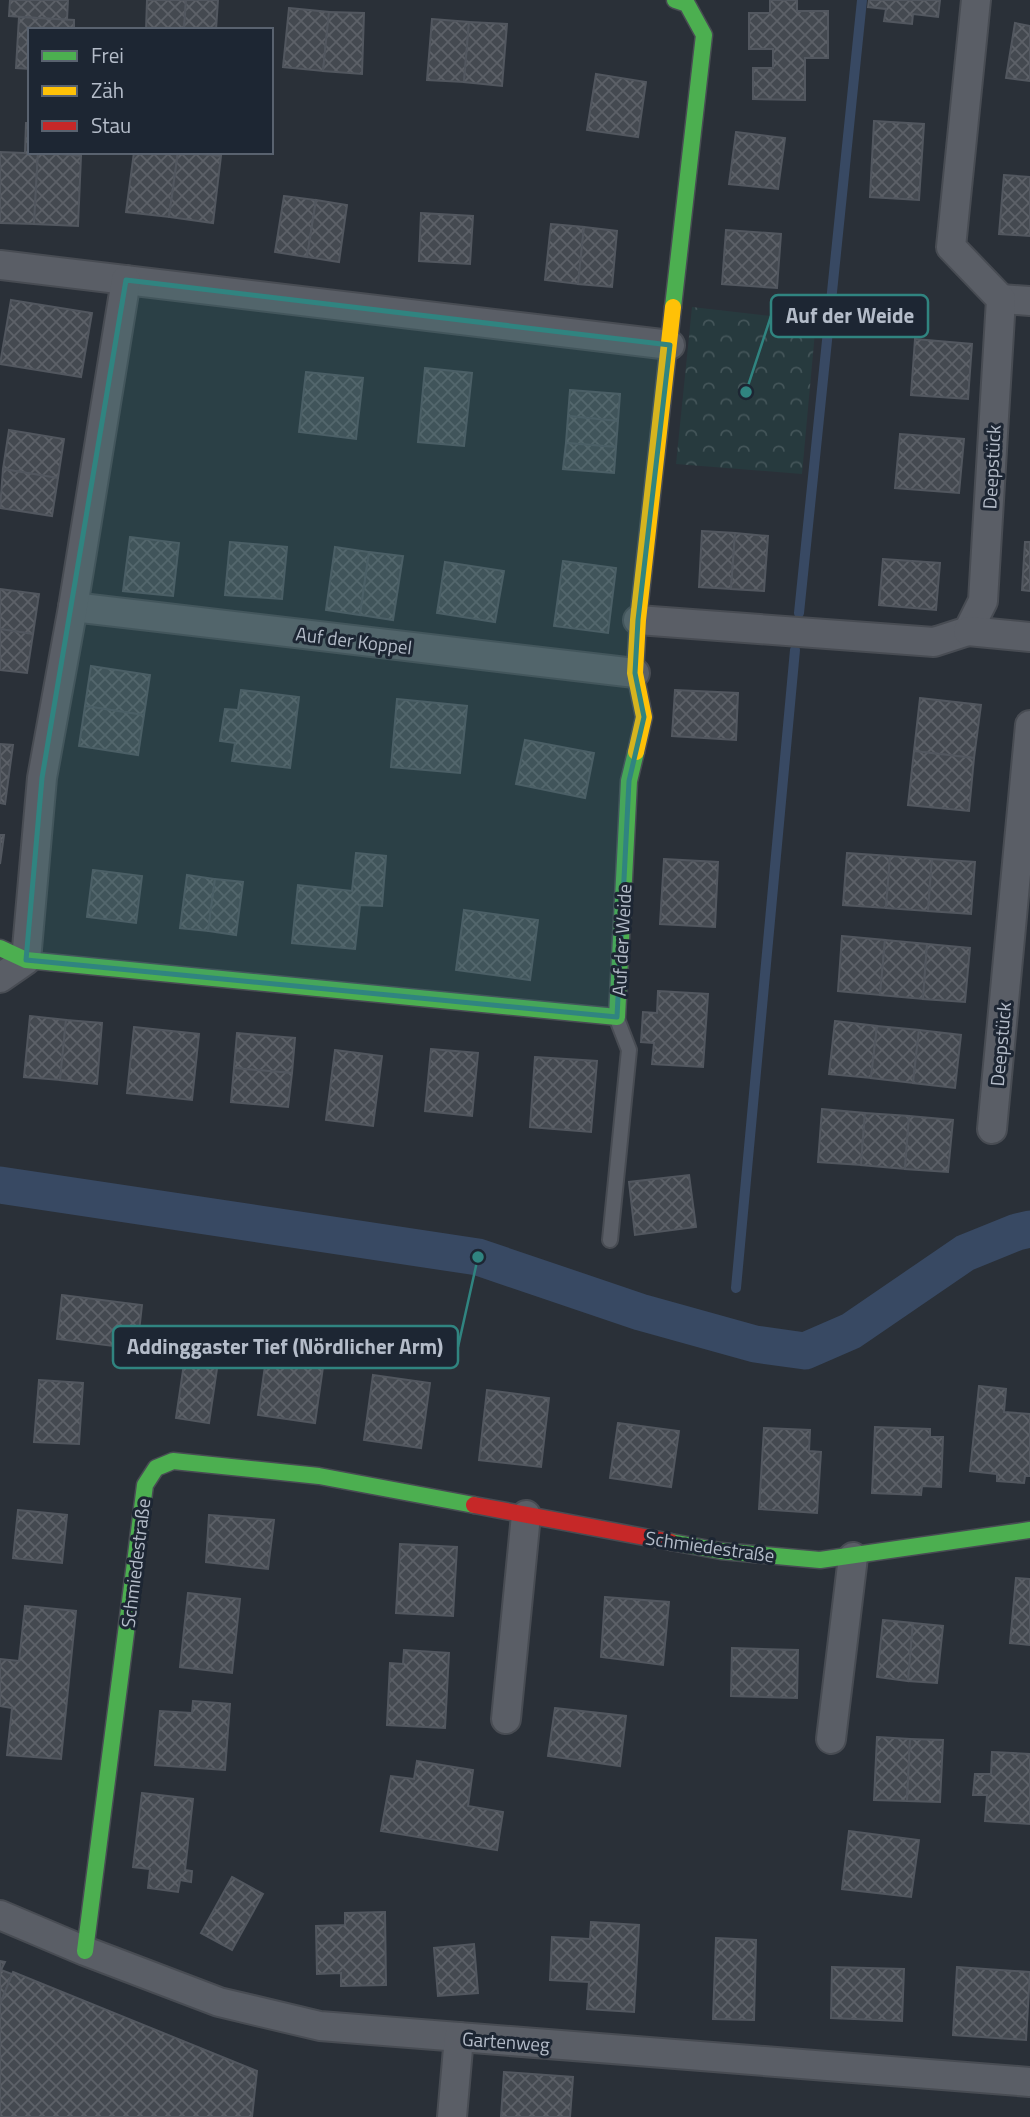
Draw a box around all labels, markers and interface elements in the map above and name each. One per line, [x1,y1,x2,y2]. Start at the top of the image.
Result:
legend [28,28,273,154]
text: Frei [91,39,124,71]
text: Zäh [91,74,124,106]
text: Stau [91,109,131,141]
callout: Auf der Weide [771,295,928,337]
text: Auf der Weide [786,299,914,331]
street label: Deepstück [974,424,1008,510]
street label: Auf der Koppel [294,618,414,662]
street label: Auf der Weide [604,883,638,997]
street label: Deepstück [982,1001,1018,1087]
callout: Addinggaster Tief (Nördlicher Arm) [113,1326,458,1368]
text: Addinggaster Tief (Nördlicher Arm) [127,1330,443,1362]
street label: Schmiedestraße [113,1497,157,1629]
street label: Schmiedestraße [644,1523,776,1569]
street label: Gartenweg [461,2023,551,2059]

